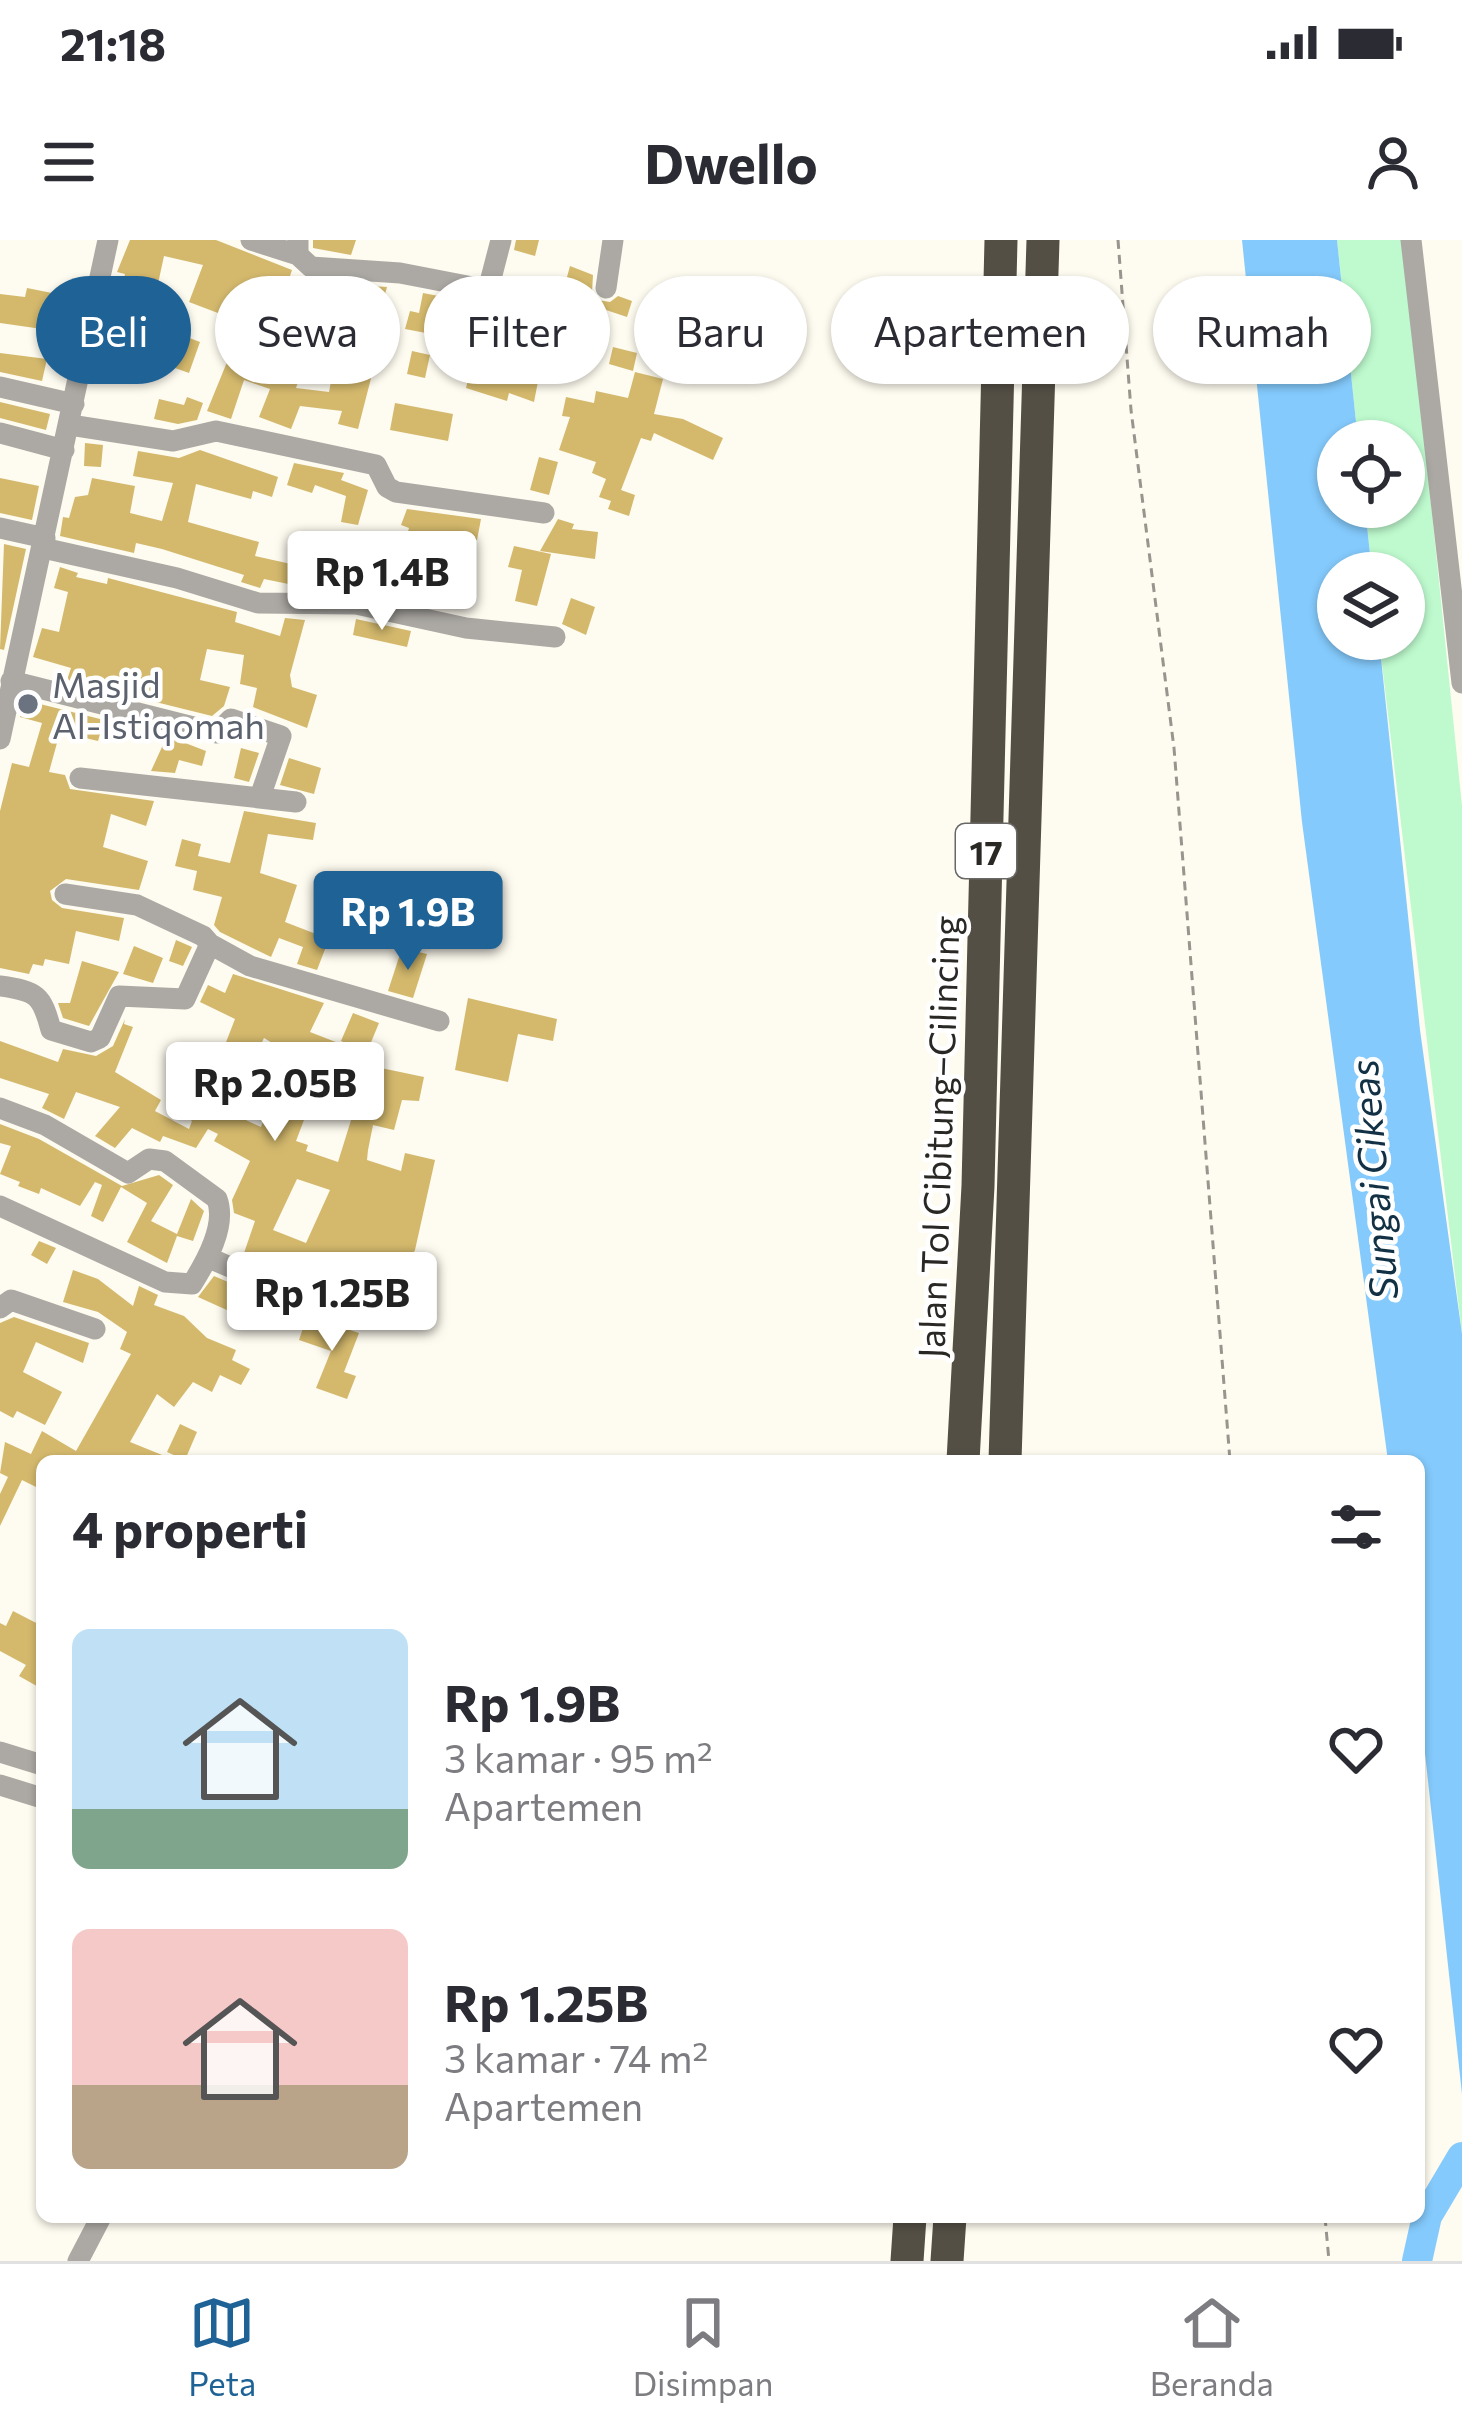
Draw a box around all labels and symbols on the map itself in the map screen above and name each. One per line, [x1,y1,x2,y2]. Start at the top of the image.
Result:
pin: Rp 1.4B [271,531,493,633]
place label: Masjid Al-Istiqomah [52,661,265,746]
marker: Masjid Al-Istiqomah [15,691,41,717]
road number: 17 [956,824,1016,878]
pin: Rp 1.9B [297,871,519,973]
street label: Jalan Tol Cibitung–Cilincing [907,915,967,1359]
pin: Rp 2.05B [151,1042,399,1144]
water label: Sungai Cikeas [1338,1058,1406,1302]
pin: Rp 1.25B [208,1252,456,1354]

